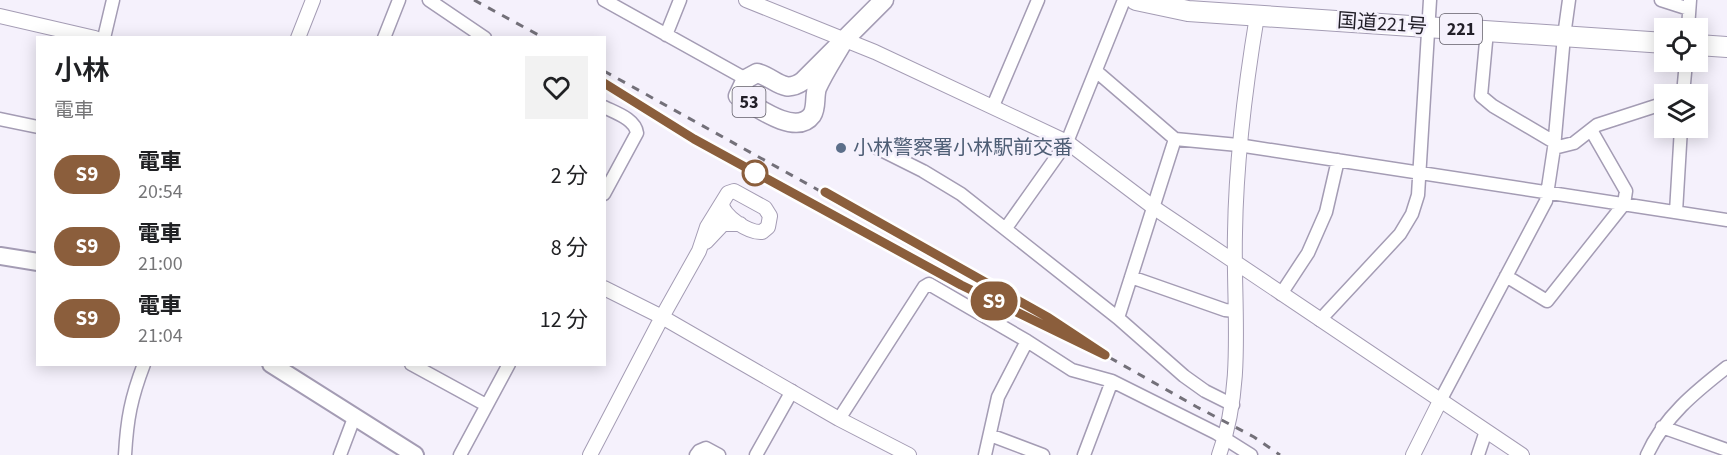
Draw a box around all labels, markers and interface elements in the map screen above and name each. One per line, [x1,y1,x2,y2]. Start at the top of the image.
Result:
street label: 国道221号 [1336,7,1428,41]
road number: 221 [1440,14,1482,44]
map controls [1654,18,1708,138]
button: locate [1654,18,1708,72]
text: 小林 [54,51,110,91]
button: heart [525,56,588,119]
button: layers [1654,84,1708,138]
road number: 53 [732,87,766,117]
text: 電車 [54,97,94,125]
place label: 小林警察署小林駅前交番 [853,134,1073,162]
marker: 小林警察署小林駅前交番 [834,141,848,155]
text: 電車 [138,146,182,178]
text: S9 [76,159,98,189]
text: 2 分 [551,160,588,192]
unlabelled marker [742,160,768,186]
text: 20:54 [138,178,183,206]
text: 電車 [138,218,182,250]
text: S9 [76,231,98,261]
text: 8 分 [551,232,588,264]
text: 21:00 [138,250,183,278]
line badge: S9 [967,282,1021,320]
text: S9 [983,286,1005,316]
text: 電車 [138,290,182,322]
text: S9 [76,303,98,333]
text: 12 分 [540,304,588,336]
text: 21:04 [138,322,183,350]

